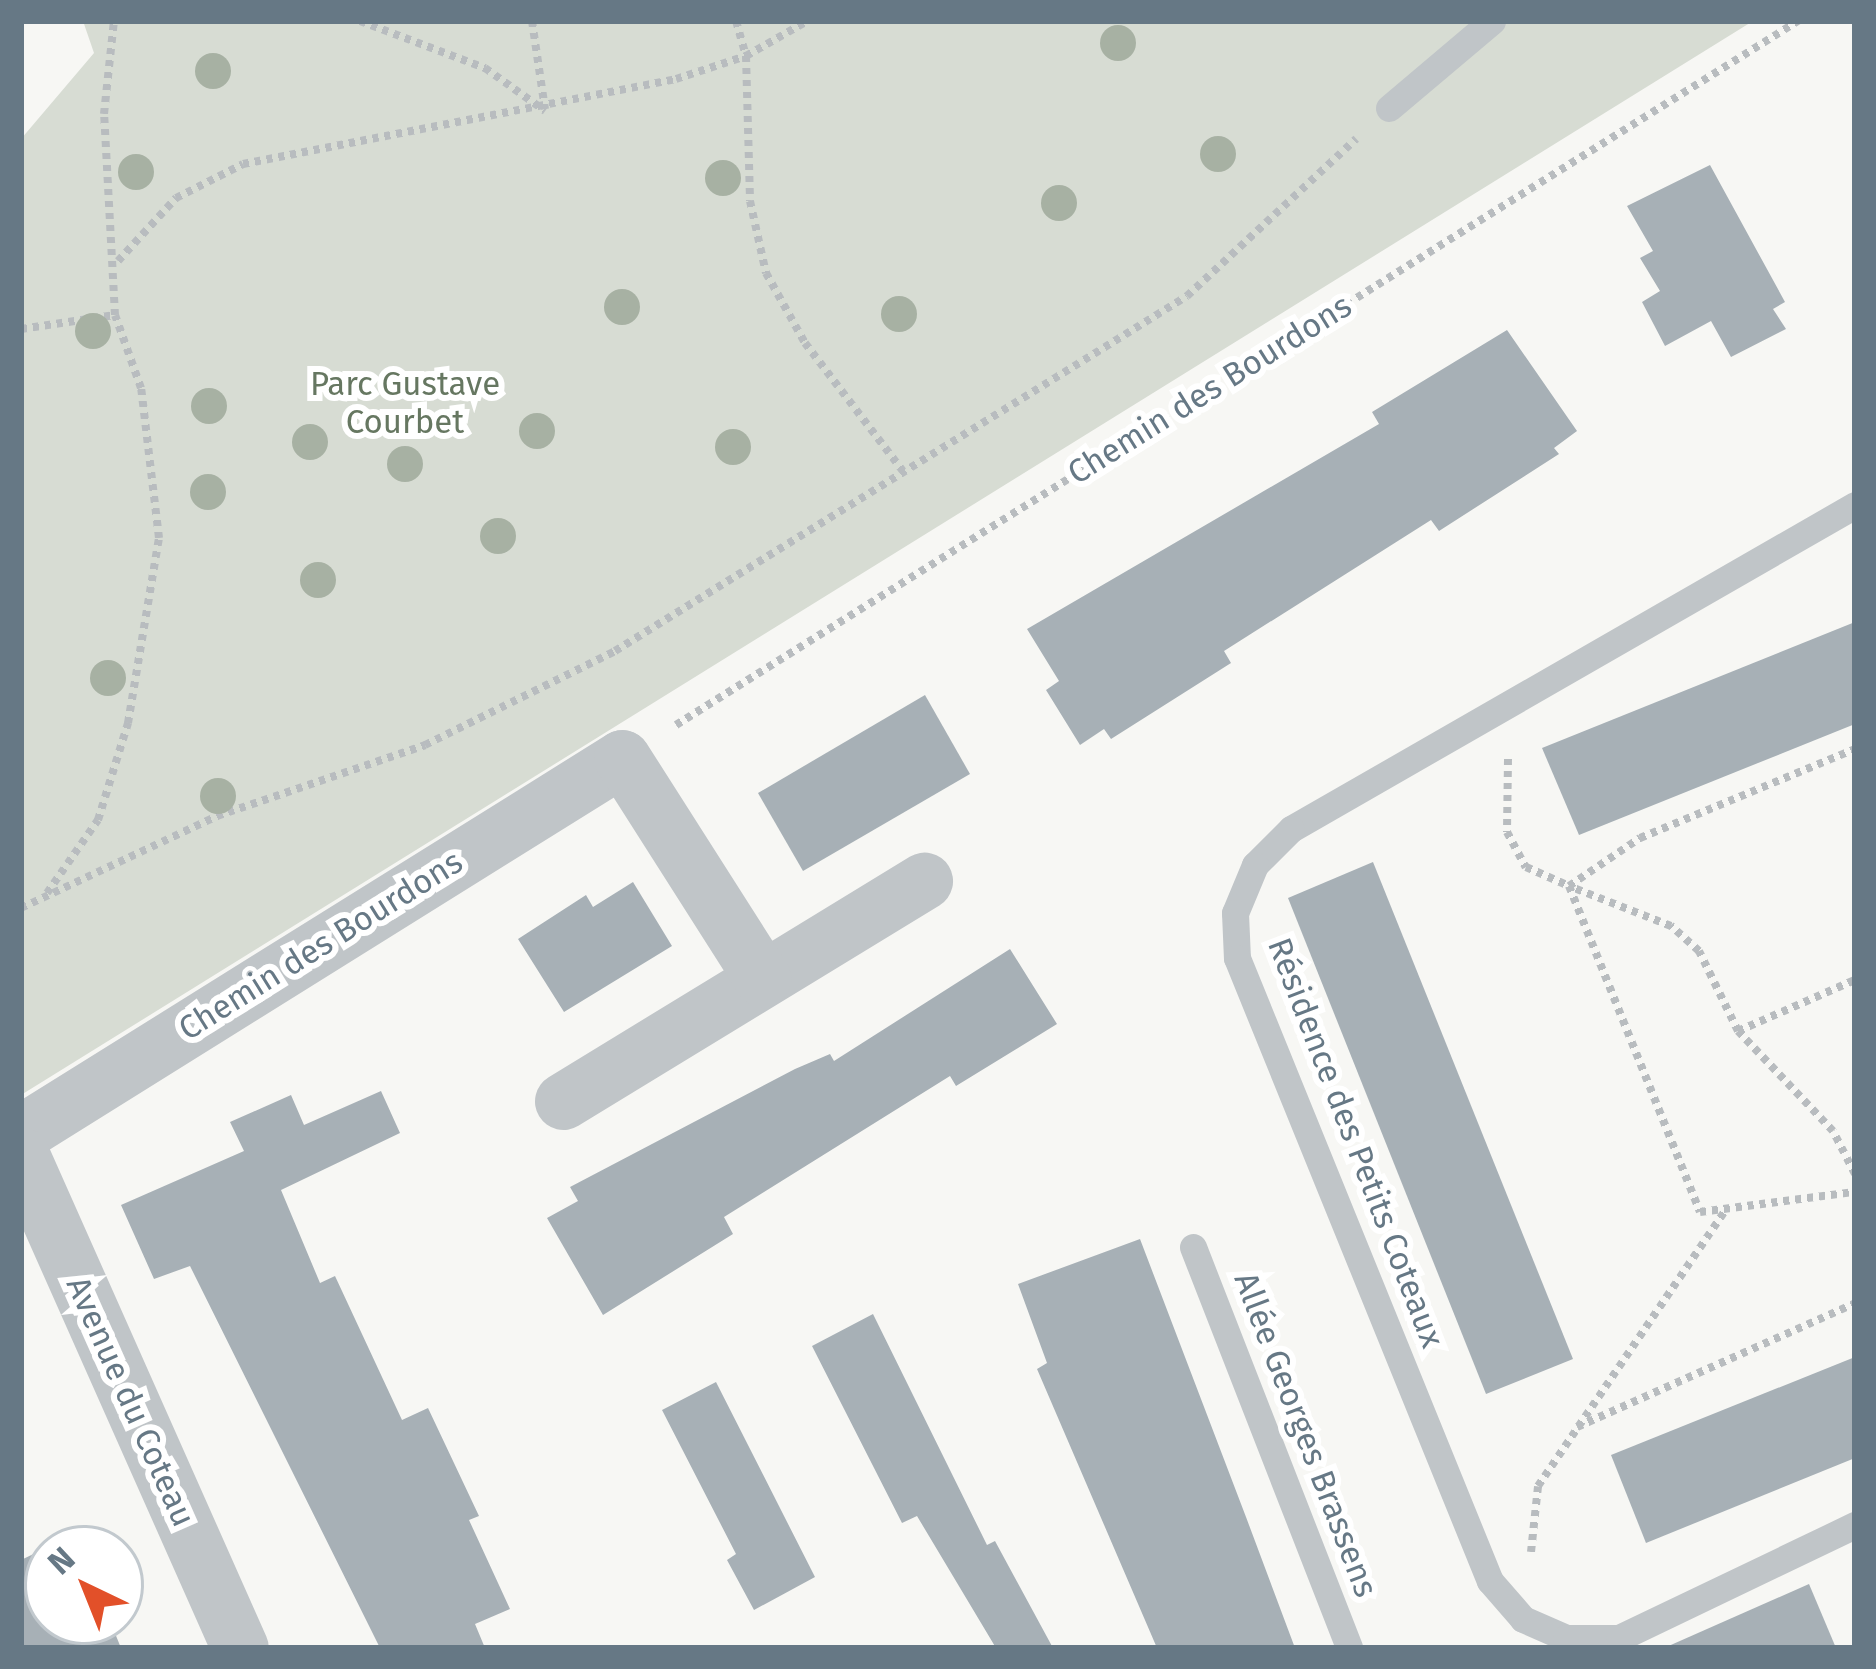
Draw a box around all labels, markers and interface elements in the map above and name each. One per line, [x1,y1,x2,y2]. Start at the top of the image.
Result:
street label: Chemin des Bourdons [1061,287,1359,493]
park label: Parc Gustave Courbet [310,365,500,443]
street label: Chemin des Bourdons [172,843,470,1049]
street label: Résidence des Petits Coteaux [1258,933,1452,1353]
street label: Allée Georges Brassens [1225,1267,1385,1603]
street label: Avenue du Coteau [57,1271,203,1533]
north arrow [24,1525,144,1645]
text: N [40,1539,83,1583]

